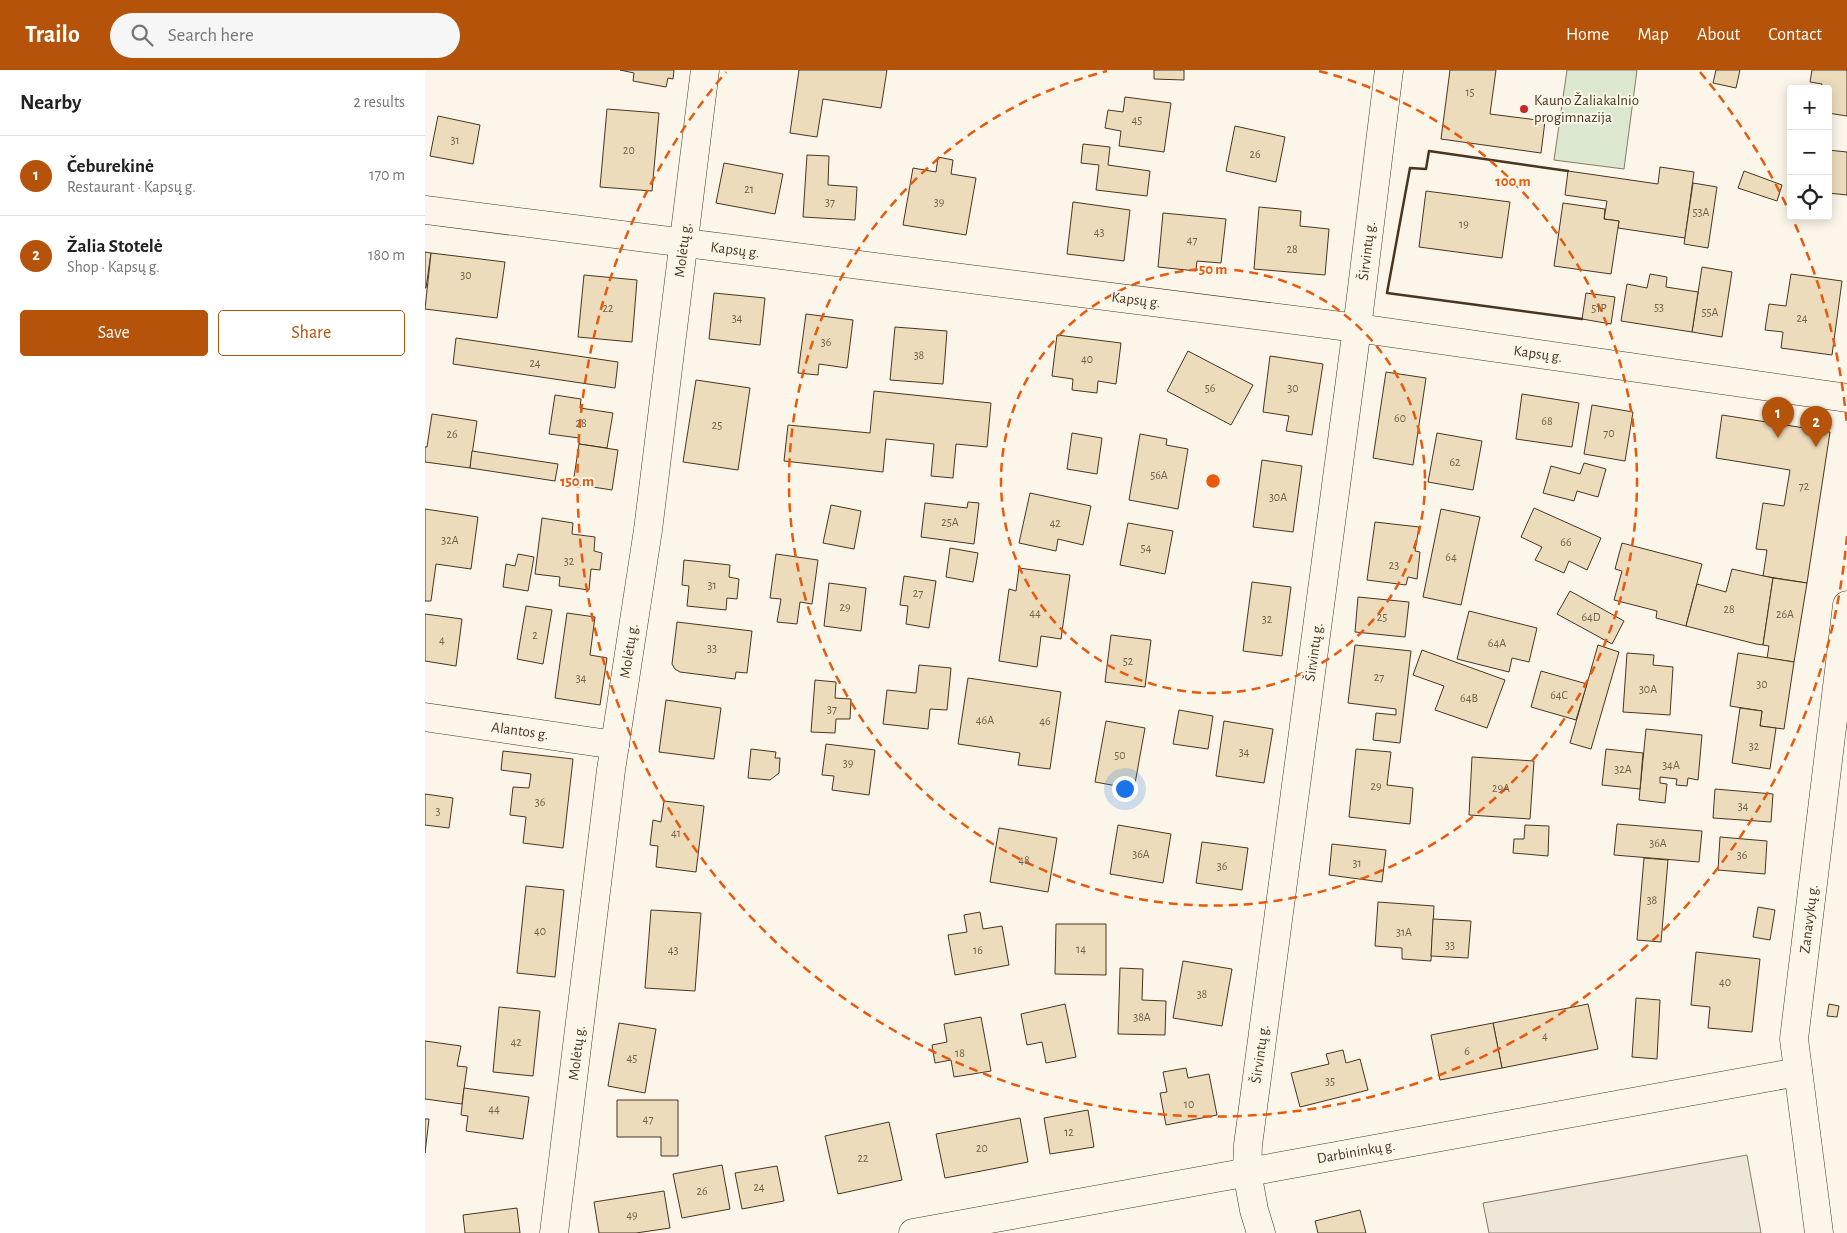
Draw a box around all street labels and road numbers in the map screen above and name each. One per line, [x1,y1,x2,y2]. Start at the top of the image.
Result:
street label: Širvintų g. [1355,221,1378,281]
street label: Molėtų g. [672,222,694,278]
street label: Kapsų g. [710,240,760,260]
street label: Kapsų g. [1111,290,1161,310]
street label: Kapsų g. [1513,343,1563,365]
street label: Širvintų g. [1301,622,1326,682]
street label: Molėtų g. [617,623,641,679]
street label: Alantos g. [490,720,550,742]
street label: Zanavykų g. [1797,884,1821,954]
street label: Širvintų g. [1247,1024,1272,1084]
street label: Molėtų g. [566,1025,588,1081]
street label: Darbininkų g. [1316,1138,1396,1166]

